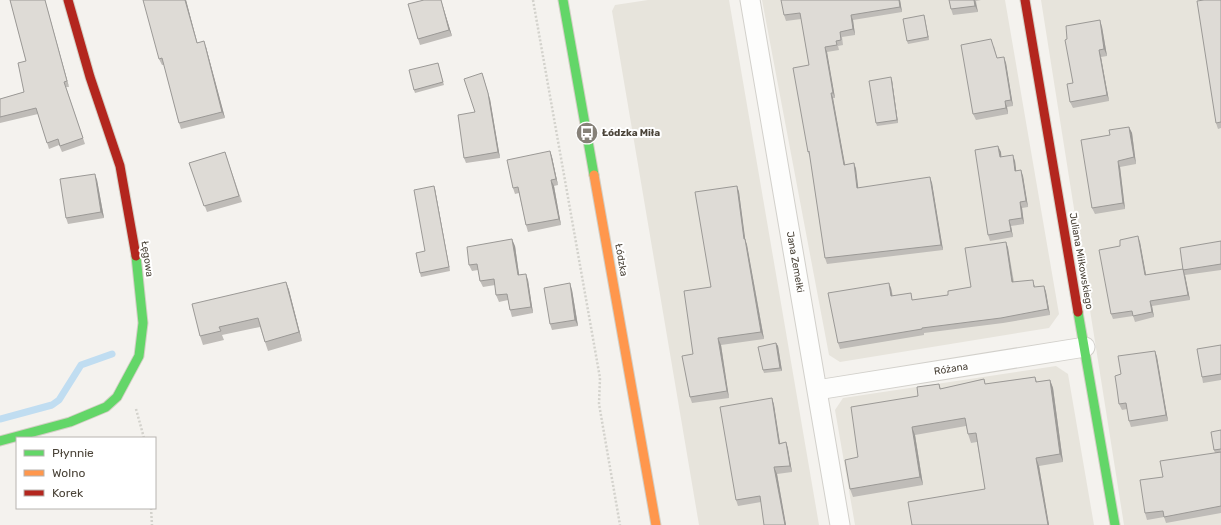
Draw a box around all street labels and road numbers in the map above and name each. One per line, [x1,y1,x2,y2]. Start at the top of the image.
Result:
street label: Juliana Miłkowskiego [1067,212,1095,311]
street label: Jana Zemełki [784,230,806,294]
street label: Łęgowa [139,240,155,278]
street label: Łódzka [612,243,630,277]
street label: Różana [933,360,969,378]

